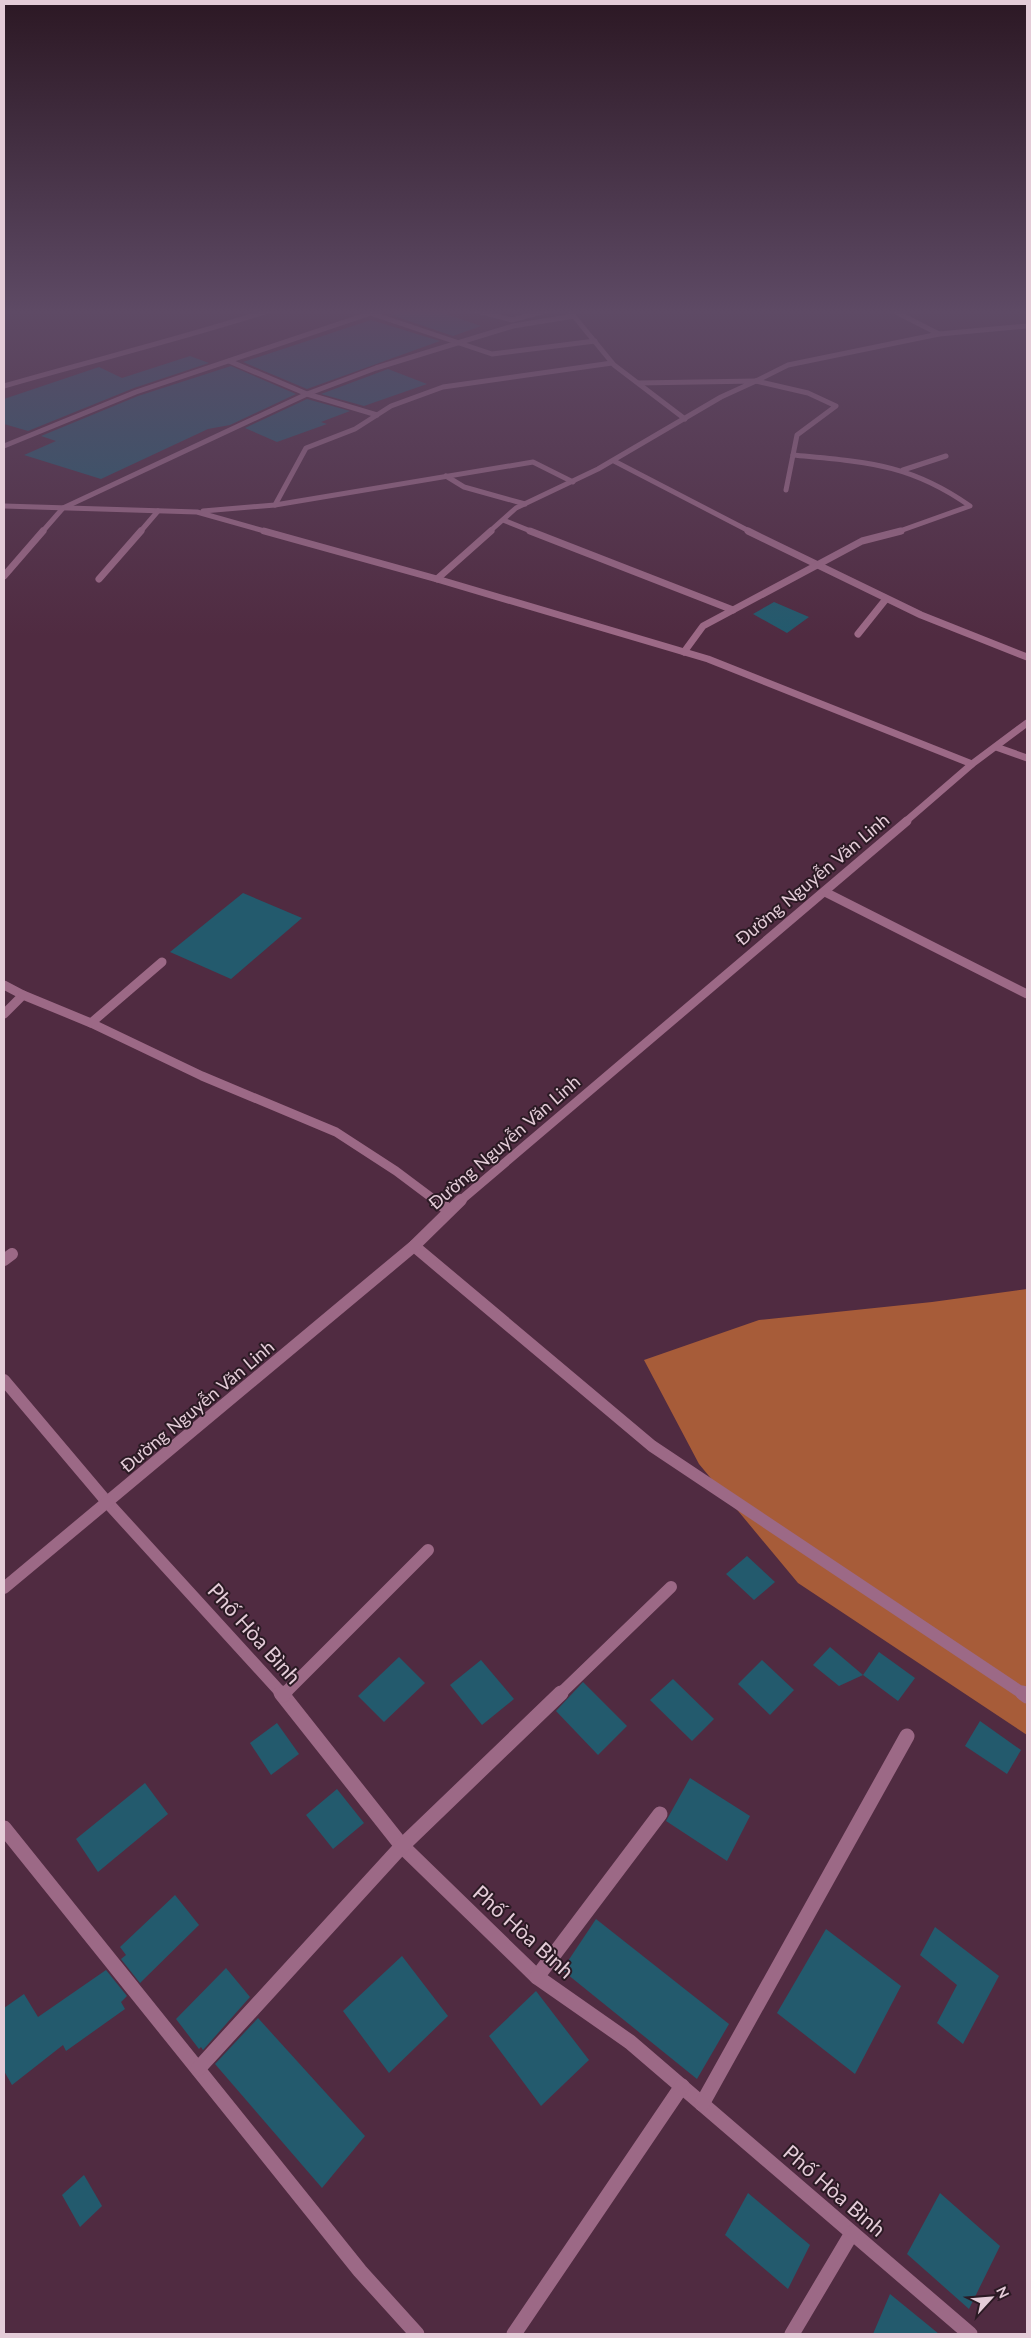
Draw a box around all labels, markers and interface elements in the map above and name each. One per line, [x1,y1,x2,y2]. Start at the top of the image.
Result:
street label: Đường Nguyễn Văn Linh [731,808,893,950]
street label: Đường Nguyễn Văn Linh [424,1070,584,1214]
street label: Đường Nguyễn Văn Linh [116,1335,278,1477]
street label: Phố Hòa Bình [203,1578,307,1688]
street label: Phố Hòa Bình [469,1879,579,1983]
street label: Phố Hòa Bình [779,2139,891,2241]
north arrow [966,2273,1016,2323]
text: N [993,2284,1013,2301]

